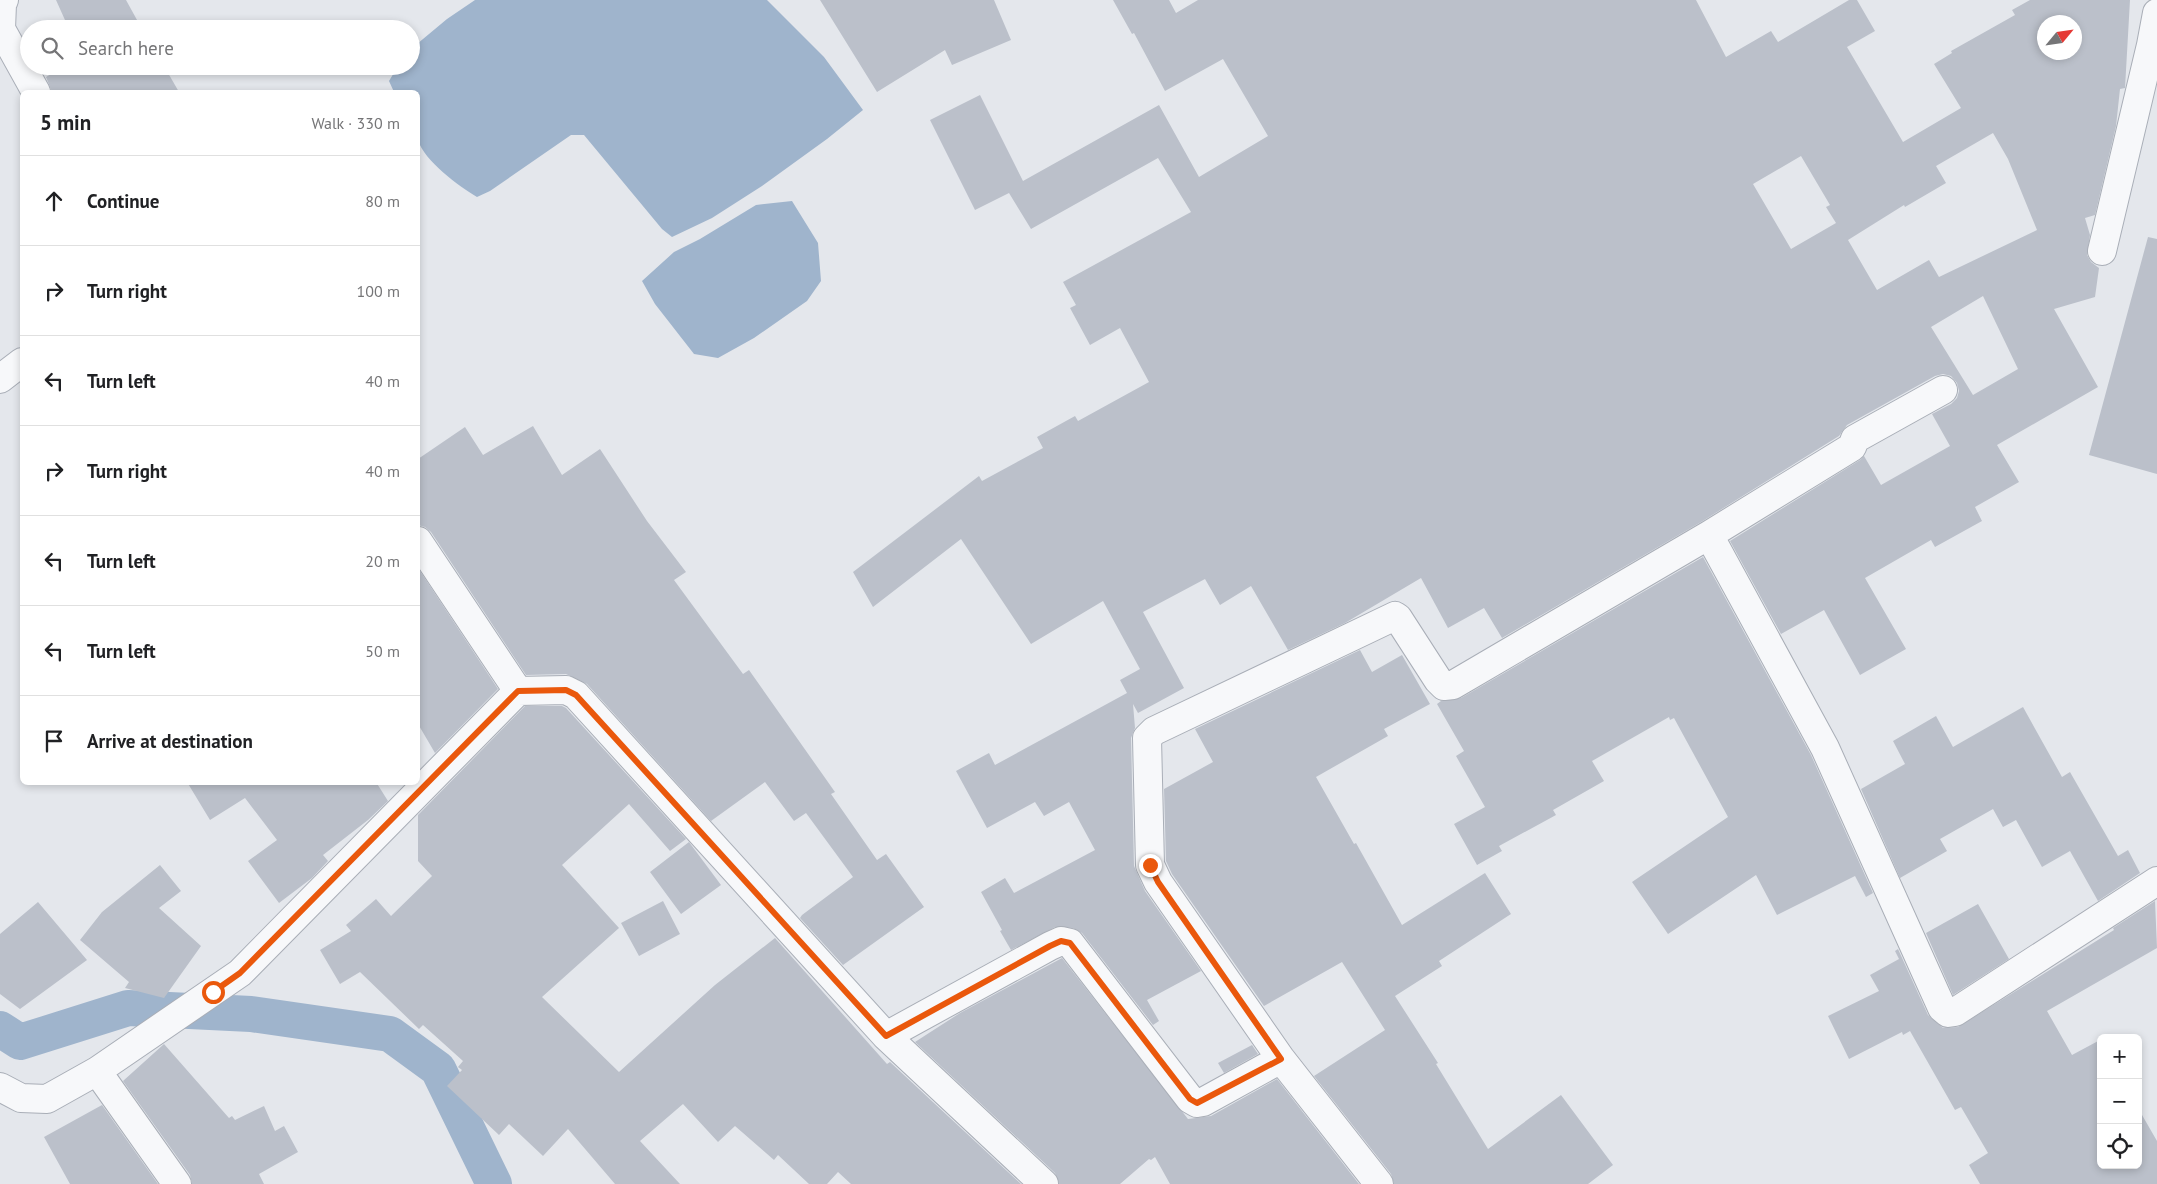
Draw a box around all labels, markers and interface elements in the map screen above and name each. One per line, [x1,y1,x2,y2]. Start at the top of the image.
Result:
north arrow [2037,15,2082,60]
search box [20,20,420,75]
icon: search [38,34,66,62]
text: Search here [78,36,174,60]
text: 5 min [40,109,91,136]
text: Walk · 330 m [311,113,400,133]
icon: ahead [40,187,68,215]
text: Continue [87,189,159,213]
text: 80 m [365,191,400,211]
icon: right [40,277,68,305]
text: Turn right [87,279,167,303]
text: 100 m [357,281,400,301]
icon: left [40,367,68,395]
text: Turn left [87,369,156,393]
text: 40 m [365,371,400,391]
icon: right [40,457,68,485]
text: Turn right [87,459,167,483]
text: 40 m [365,461,400,481]
icon: left [40,547,68,575]
text: Turn left [87,549,156,573]
text: 20 m [365,551,400,571]
icon: left [40,637,68,665]
text: Turn left [87,639,156,663]
text: 50 m [365,641,400,661]
icon: arrive [40,727,68,755]
text: Arrive at destination [87,729,253,753]
route end [1139,854,1162,877]
route start [202,981,225,1004]
map controls [2097,1034,2142,1169]
button: + [2097,1034,2142,1079]
button: − [2097,1079,2142,1124]
button: locate [2097,1124,2142,1169]

